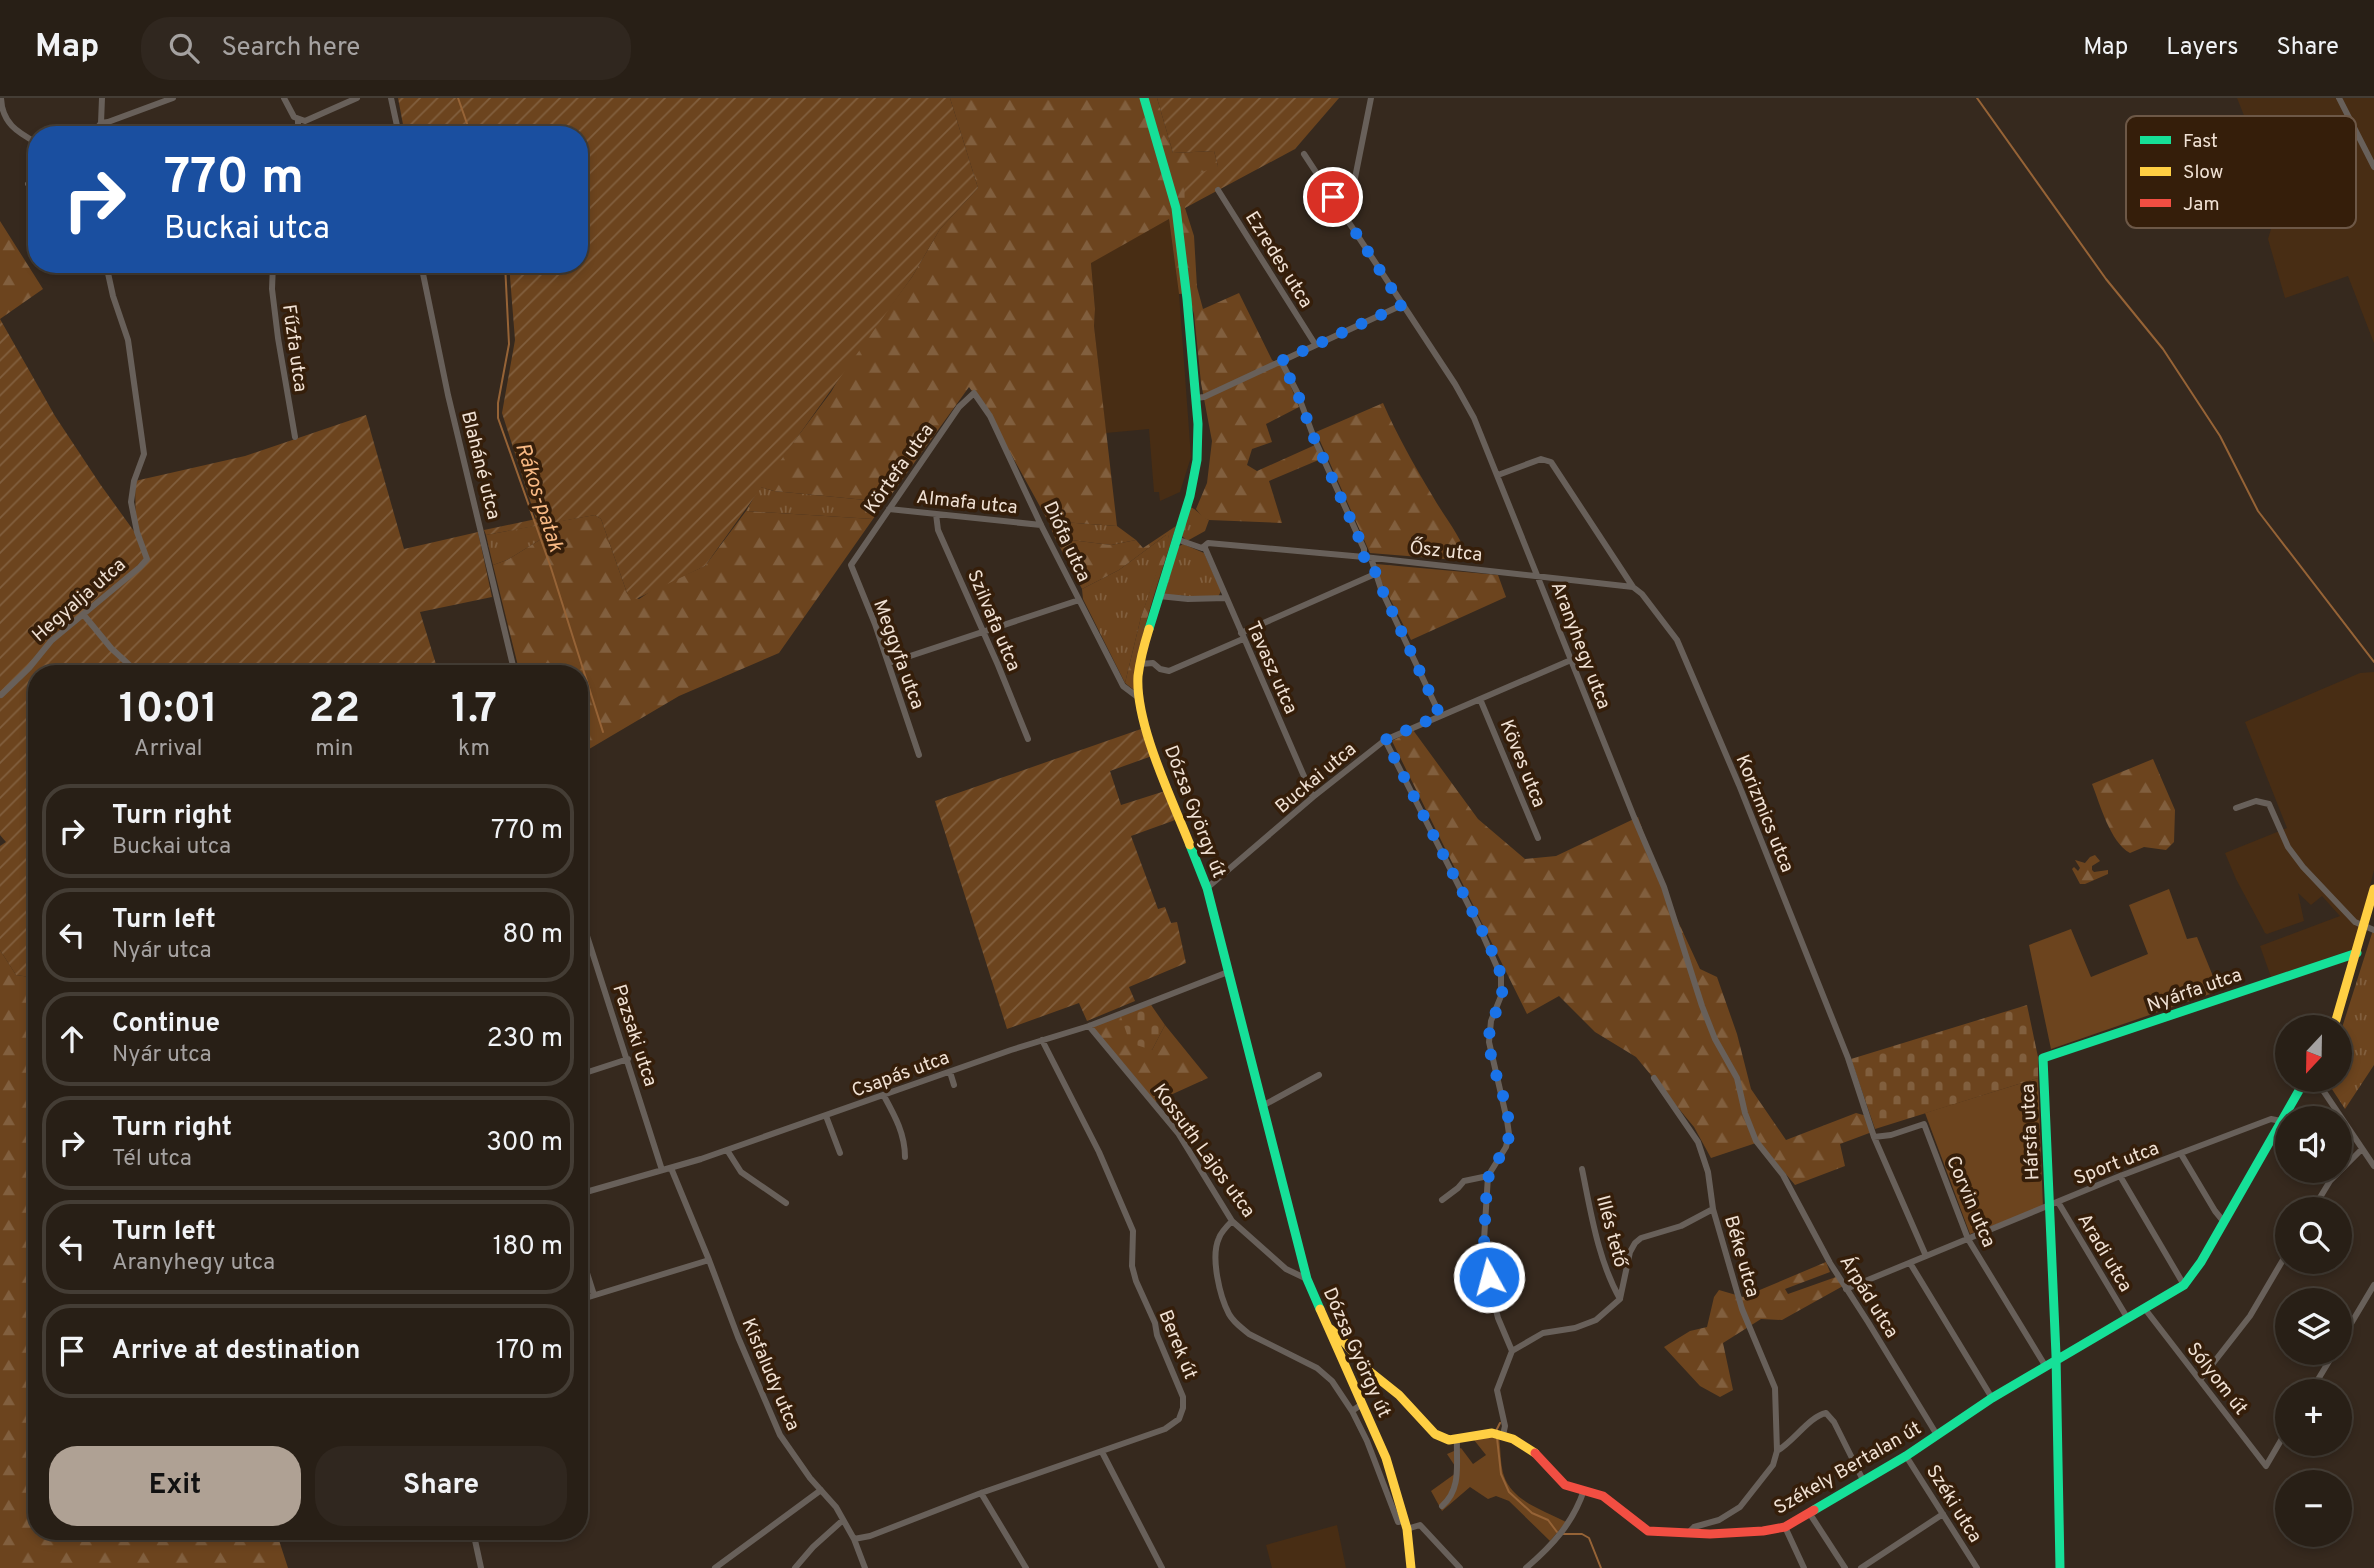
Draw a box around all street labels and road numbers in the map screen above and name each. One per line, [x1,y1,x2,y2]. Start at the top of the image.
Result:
street label: Ezredes utca [1239,207,1318,313]
street label: Fűzfa utca [276,303,312,394]
street label: Blaháné utca [455,409,505,522]
street label: Körtefa utca [860,419,940,519]
street label: Almafa utca [915,486,1019,520]
street label: Diófa utca [1037,498,1095,586]
street label: Ősz utca [1408,535,1484,568]
street label: Hegyalja utca [28,553,131,648]
street label: Szilvafa utca [961,566,1025,675]
street label: Aranyhegy utca [1545,578,1615,713]
street label: Meggyfa utca [867,596,929,713]
street label: Tavasz utca [1240,618,1302,718]
street label: Köves utca [1494,716,1551,811]
street label: Buckai utca [1271,738,1362,819]
street label: Dózsa György út [1158,742,1230,881]
street label: Korizmics utca [1730,751,1799,876]
street label: Nyárfa utca [2144,963,2245,1018]
street label: Pazsaki utca [606,981,662,1090]
street label: Csapás utca [849,1046,953,1104]
street label: Kossuth Lajos utca [1147,1080,1260,1223]
street label: Hársfa utca [2016,1083,2046,1181]
street label: Sport utca [2071,1137,2163,1191]
street label: Corvin utca [1940,1152,2000,1251]
street label: Illés tető [1590,1193,1633,1271]
street label: Aradi utca [2072,1209,2137,1297]
street label: Béke utca [1718,1213,1764,1300]
street label: Árpád utca [1833,1251,1904,1343]
street label: Dózsa György út [1317,1284,1396,1422]
street label: Berek út [1152,1307,1202,1383]
street label: Kisfaludy utca [736,1315,805,1435]
street label: Sólyom út [2181,1338,2252,1420]
street label: Székely Bertalan út [1770,1417,1926,1521]
street label: Széki utca [1920,1461,1987,1547]

